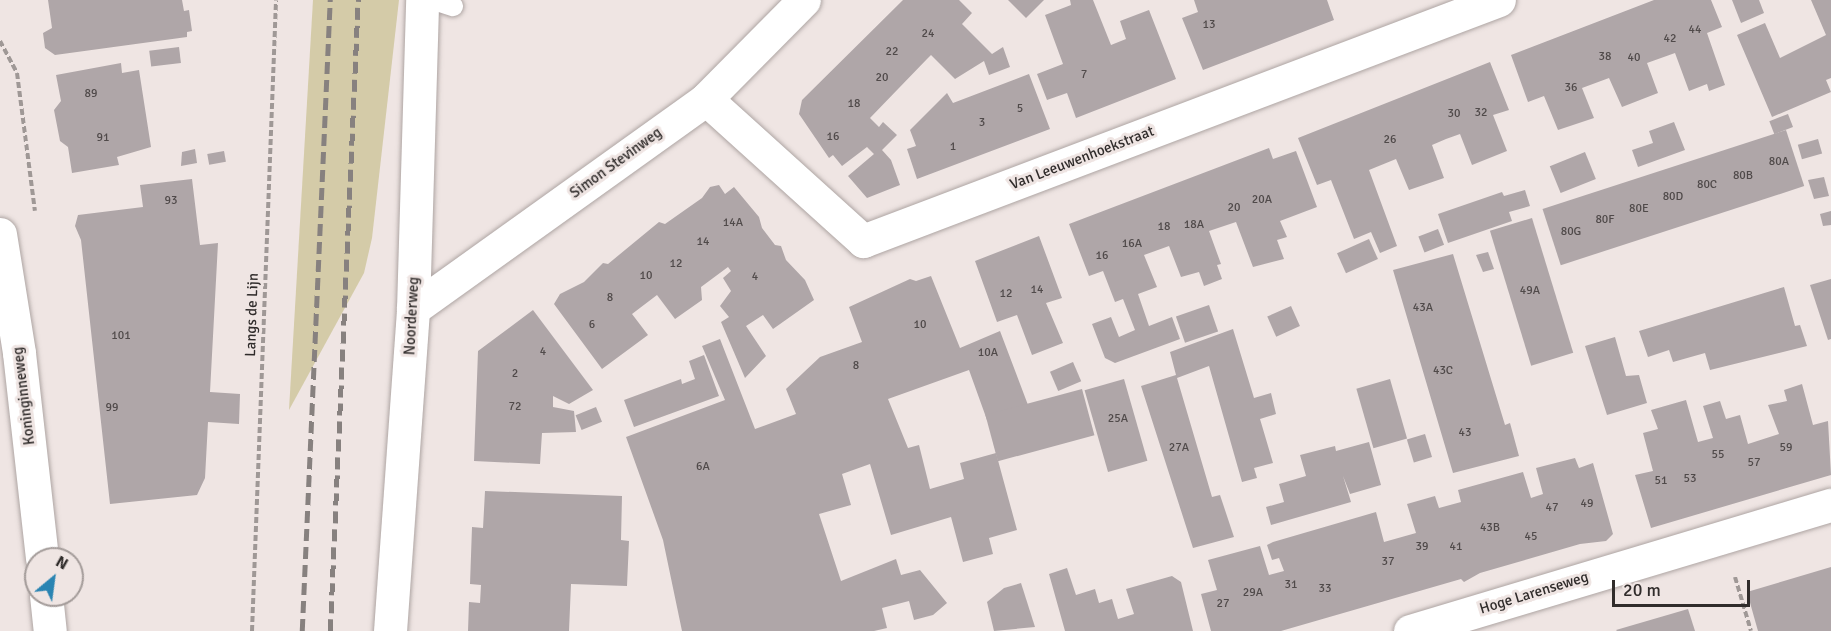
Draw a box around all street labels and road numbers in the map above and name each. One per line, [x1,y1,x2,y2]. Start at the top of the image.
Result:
street label: Van Leeuwenhoekstraat [1008,122,1156,194]
street label: Simon Stevinweg [567,124,665,202]
street label: Langs de Lijn [242,273,262,357]
street label: Noorderweg [401,276,423,356]
street label: Koninginneweg [9,346,39,446]
street label: Hoge Larenseweg [1477,568,1591,618]

